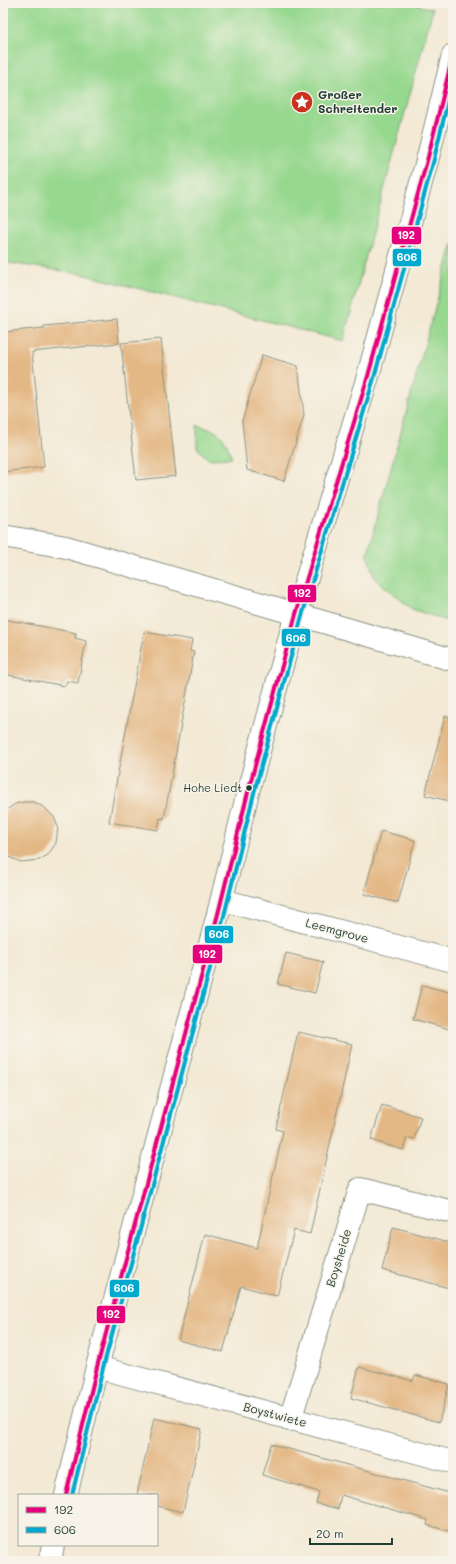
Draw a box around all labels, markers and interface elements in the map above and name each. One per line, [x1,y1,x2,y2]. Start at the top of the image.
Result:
place label: Großer Schreitender [318,86,398,116]
place icon: Großer Schreitender [289,89,315,115]
line badge: 192 [391,226,422,245]
text: 192 [397,227,415,242]
line badge: 606 [392,248,422,267]
text: 606 [397,249,418,264]
line badge: 192 [287,584,317,603]
text: 192 [293,585,311,600]
line badge: 606 [281,628,311,647]
text: 606 [286,630,307,645]
place label: Hohe Liedt [183,780,242,795]
marker: Hohe Liedt [244,783,254,793]
street label: Leemgrove [304,914,371,946]
line badge: 606 [204,925,234,944]
text: 606 [209,926,230,941]
line badge: 192 [192,944,223,964]
text: 192 [198,946,216,961]
street label: Boysheide [322,1227,354,1289]
line badge: 606 [109,1279,140,1298]
text: 606 [114,1280,135,1295]
line badge: 192 [96,1305,126,1324]
text: 192 [102,1306,120,1321]
street label: Boystwiete [242,1398,309,1430]
legend [18,1494,158,1546]
text: 192 [54,1501,73,1517]
scale bar [310,1520,392,1546]
text: 606 [54,1521,76,1537]
text: 20 m [316,1525,344,1541]

